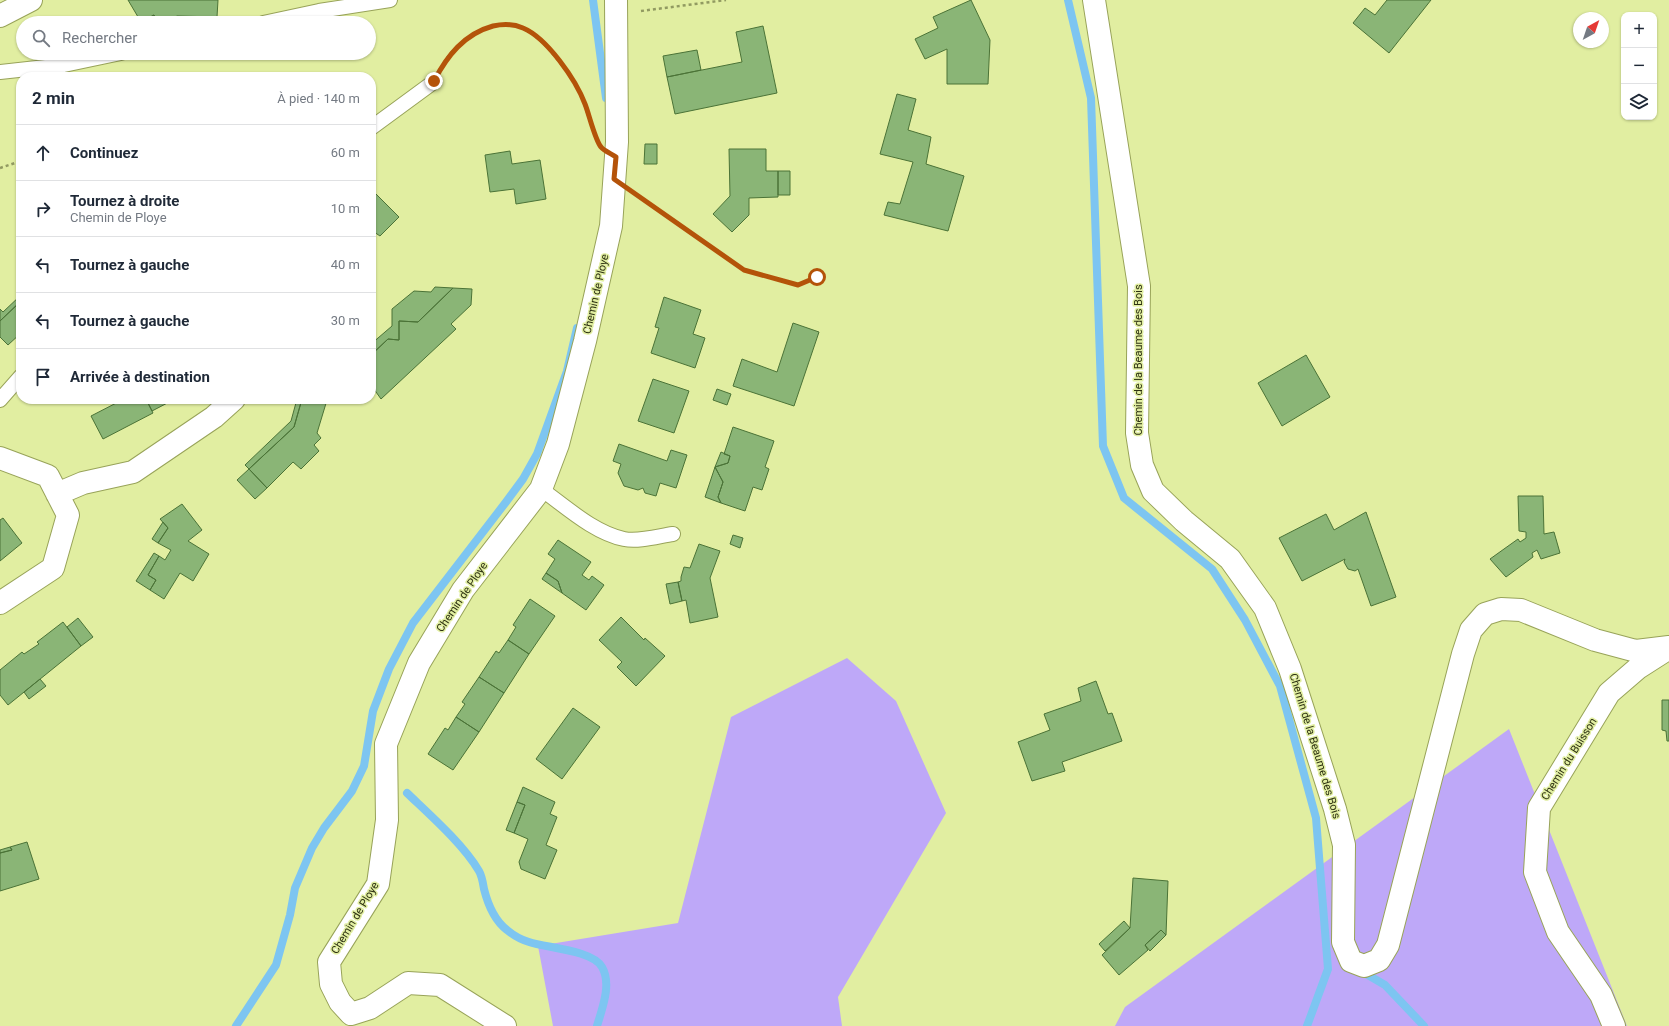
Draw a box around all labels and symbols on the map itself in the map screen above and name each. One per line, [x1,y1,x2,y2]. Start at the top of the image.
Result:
north arrow [1573,12,1609,48]
route end [425,72,443,90]
street label: Chemin de Ploye [580,253,612,335]
route start [808,268,826,286]
street label: Chemin de la Beaume des Bois [1132,284,1145,436]
street label: Chemin de Ploye [434,559,490,635]
street label: Chemin de la Beaume des Bois [1287,672,1343,820]
street label: Chemin du Buisson [1538,715,1600,803]
street label: Chemin de Ploye [328,879,382,956]

